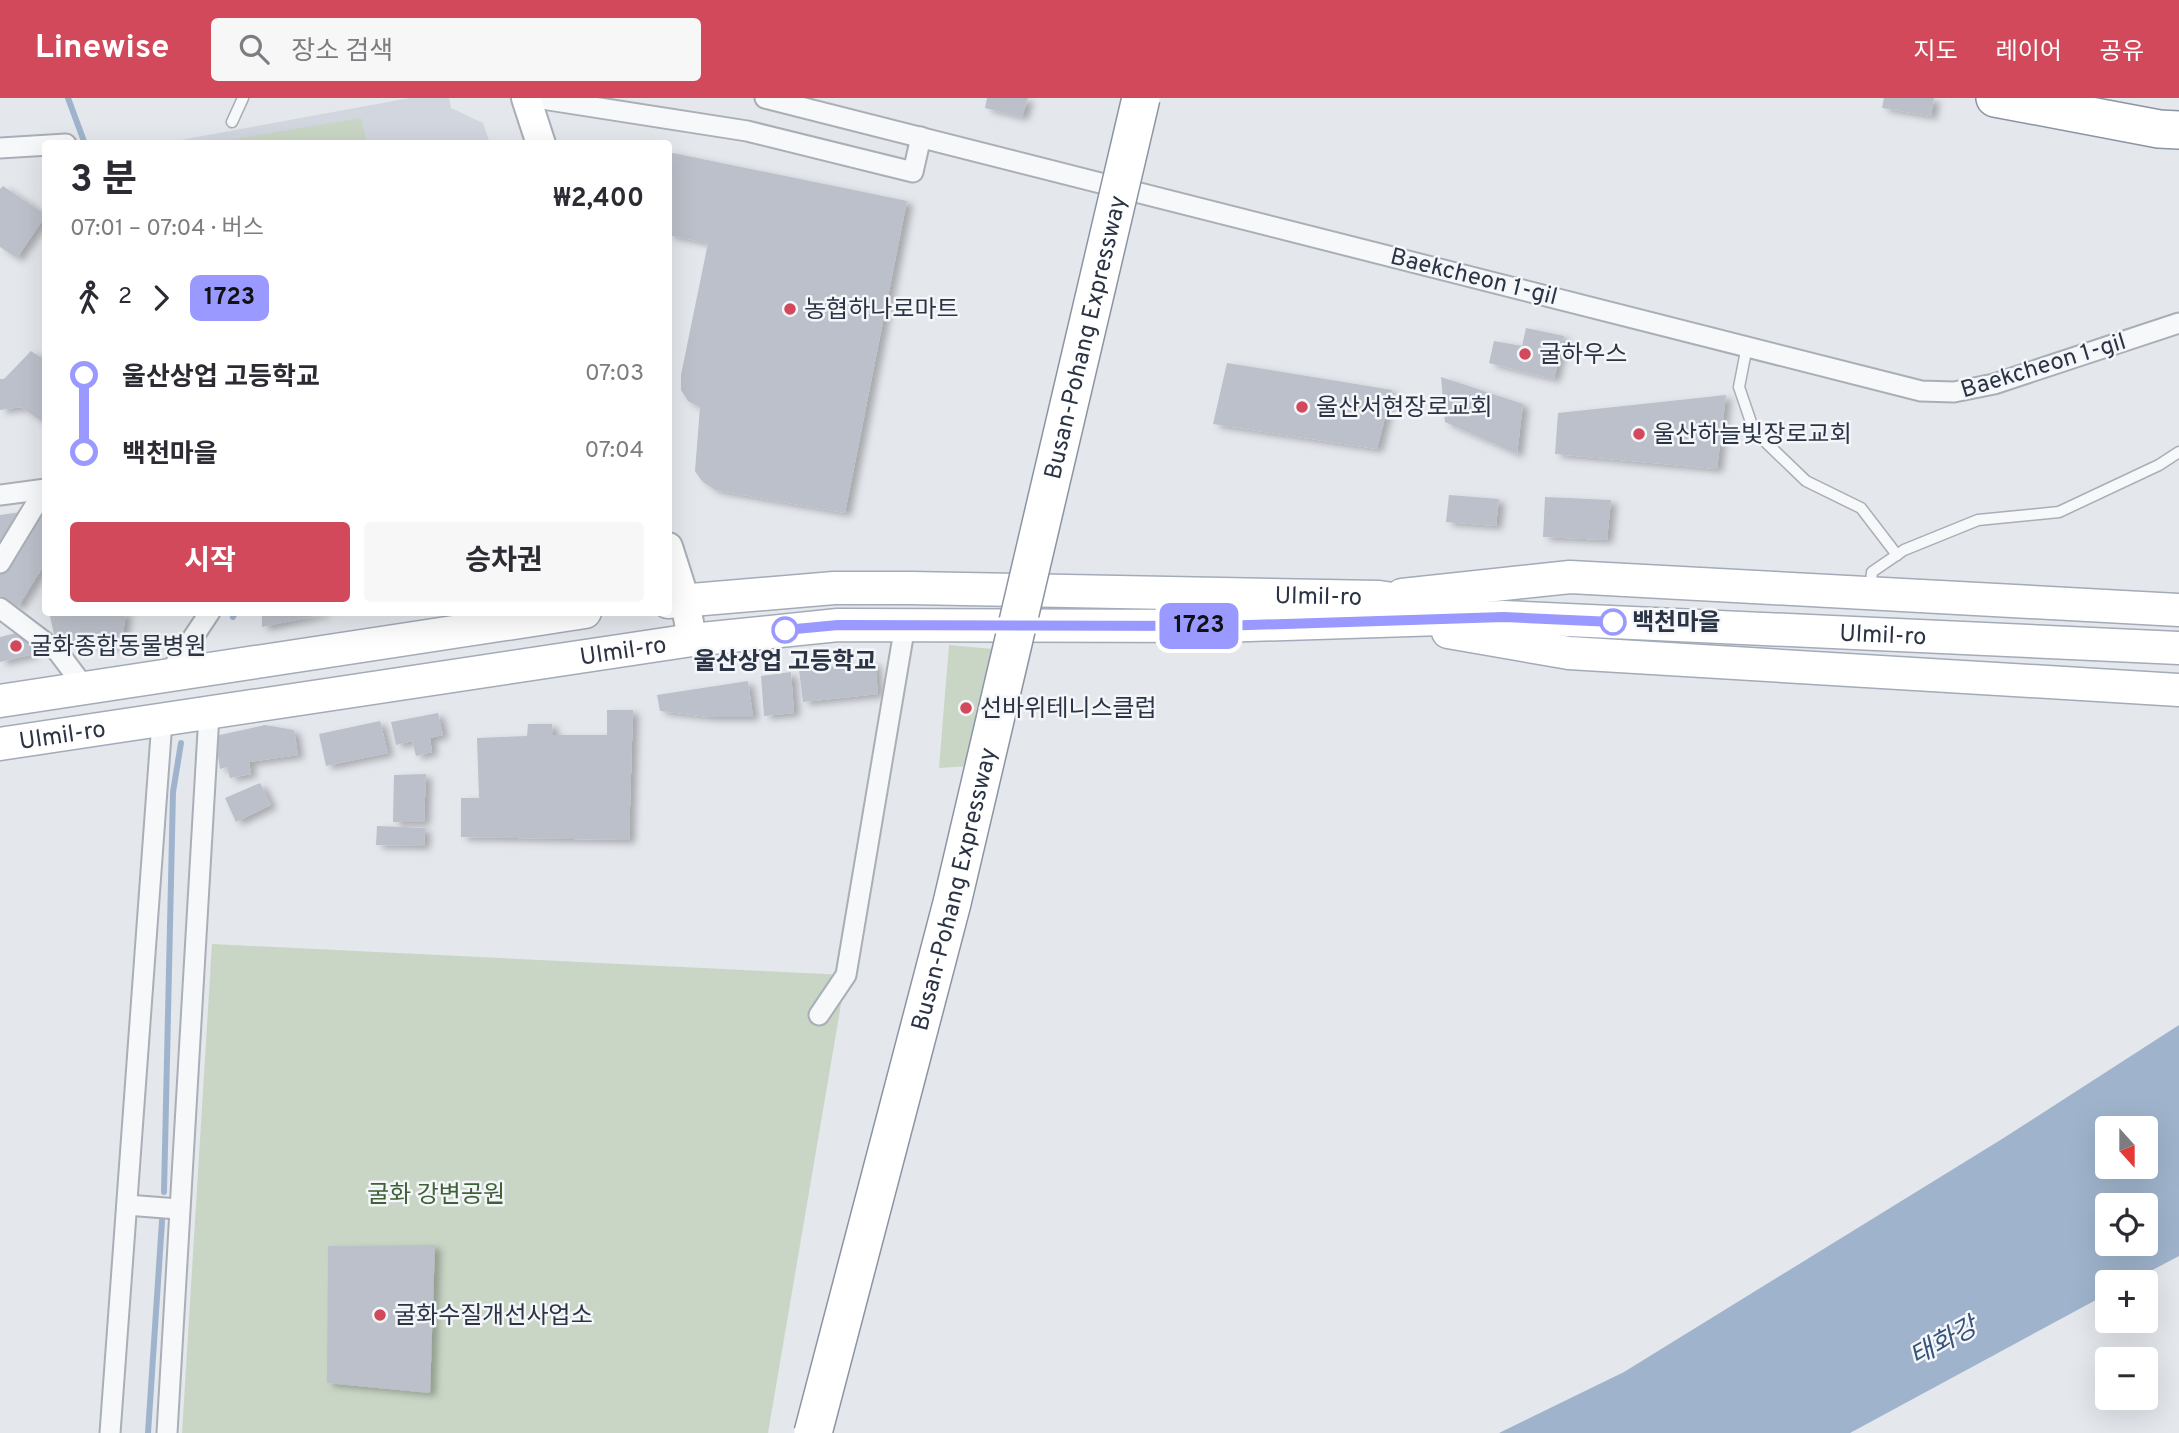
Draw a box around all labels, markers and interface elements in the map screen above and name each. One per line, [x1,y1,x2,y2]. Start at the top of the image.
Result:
search box [211,18,701,81]
text: Linewise [35,28,169,70]
icon: search [235,30,273,68]
text: 장소 검색 [291,36,393,69]
text: 지도 [1913,38,1958,68]
text: 레이어 [1996,38,2062,68]
text: 공유 [2100,38,2144,68]
text: 3 분 [70,157,137,206]
text: ₩2,400 [554,183,644,216]
street label: Busan-Pohang Expressway [1039,193,1135,483]
text: 07:01 – 07:04 · 버스 [70,215,264,244]
street label: Baekcheon 1-gil [1387,243,1560,313]
icon: walk [70,279,108,317]
icon: forward [142,279,180,317]
text: 2 [118,283,132,312]
text: 1723 [204,283,255,313]
place label: 농협하나로마트 [804,296,959,326]
marker: 농협하나로마트 [782,301,798,317]
street label: Baekcheon 1-gil [1957,328,2130,406]
place label: 굴하우스 [1539,341,1627,371]
marker: 굴하우스 [1517,346,1533,362]
text: 07:03 [585,360,644,389]
text: 울산상업 고등학교 [122,362,320,395]
place label: 울산서현장로교회 [1316,394,1493,424]
marker: 울산서현장로교회 [1294,399,1310,415]
place label: 울산하늘빛장로교회 [1653,421,1852,451]
marker: 울산하늘빛장로교회 [1631,426,1647,442]
text: 07:04 [585,437,644,466]
text: 백천마을 [122,439,218,472]
button: 시작 [70,522,350,602]
button: 승차권 [364,522,644,602]
street label: Ulmil-ro [1274,582,1362,614]
line badge: 1723 [1150,603,1248,649]
marker: 백천마을 [1600,609,1626,635]
place label: 백천마을 [1632,609,1720,639]
text: 1723 [1173,611,1225,641]
marker: 울산상업 고등학교 [772,617,798,643]
street label: Ulmil-ro [1839,619,1927,653]
street label: Ulmil-ro [578,631,669,674]
place label: 굴화종합동물병원 [30,633,207,663]
marker: 굴화종합동물병원 [8,638,24,654]
place label: 울산상업 고등학교 [694,648,876,678]
place label: 선바위테니스클럽 [980,695,1157,725]
marker: 선바위테니스클럽 [958,700,974,716]
street label: Ulmil-ro [17,715,108,758]
street label: Busan-Pohang Expressway [906,745,1005,1034]
north arrow [2095,1116,2158,1180]
map controls [2095,1116,2158,1410]
park label: 굴화 강변공원 [367,1181,505,1211]
button: locate [2095,1193,2158,1256]
button: + [2095,1270,2158,1333]
place label: 굴화수질개선사업소 [394,1302,593,1332]
marker: 굴화수질개선사업소 [372,1307,388,1323]
water label: 태화강 [1905,1310,1986,1375]
button: − [2095,1347,2158,1410]

